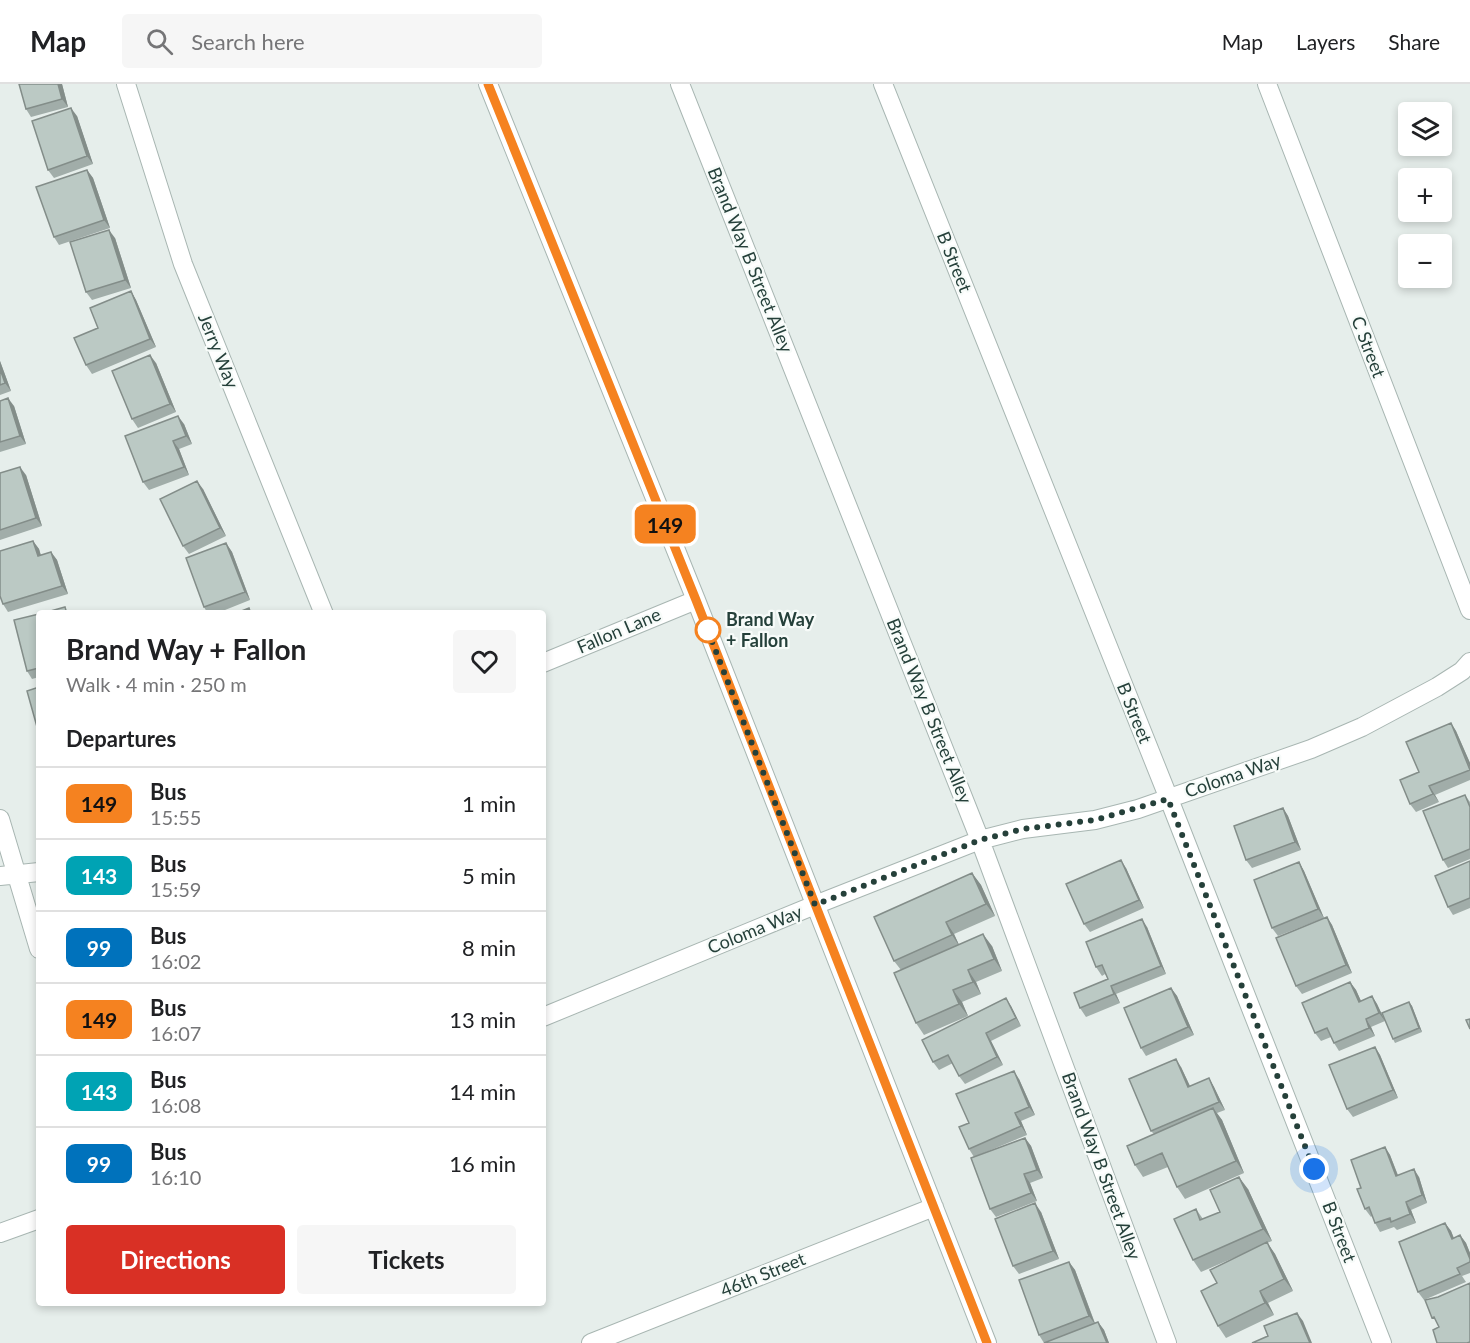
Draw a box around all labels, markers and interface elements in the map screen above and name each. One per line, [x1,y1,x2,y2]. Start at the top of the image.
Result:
search box [122,14,542,68]
text: Map [30,24,86,58]
icon: search [143,25,176,58]
text: Search here [191,28,305,55]
text: Map [1222,29,1263,54]
text: Layers [1296,29,1355,54]
text: Share [1388,29,1440,54]
map controls [1398,102,1452,288]
button: layers [1398,102,1452,156]
street label: Brand Way B Street Alley [704,164,798,356]
button: + [1398,168,1452,222]
street label: B Street [933,228,977,296]
button: − [1398,234,1452,288]
street label: Jerry Way [194,310,244,392]
street label: C Street [1347,313,1391,381]
line badge: 149 [630,504,700,544]
text: 149 [647,512,683,537]
street label: Fallon Lane [573,603,664,658]
place label: Brand Way + Fallon [726,608,815,651]
street label: Brand Way B Street Alley [883,615,977,807]
marker: Brand Way + Fallon [695,617,721,643]
button: heart [453,630,516,693]
text: Brand Way + Fallon [66,632,306,666]
text: Walk · 4 min · 250 m [66,672,247,696]
street label: B Street [1113,679,1157,747]
text: Departures [66,725,176,752]
street label: Coloma Way [1182,748,1284,802]
text: Bus [150,778,186,805]
text: 1 min [462,790,516,817]
text: 149 [81,791,117,816]
text: 15:55 [150,805,201,829]
text: Bus [150,850,186,877]
text: 5 min [462,862,516,889]
text: 143 [81,863,117,888]
text: 15:59 [150,877,201,901]
street label: Coloma Way [704,900,806,958]
text: Bus [150,922,186,949]
text: 8 min [462,934,516,961]
text: 99 [87,935,111,960]
text: 16:02 [150,949,201,973]
text: Bus [150,994,186,1021]
text: 13 min [449,1006,516,1033]
text: 149 [81,1007,117,1032]
text: 16:07 [150,1021,201,1045]
text: Bus [150,1066,186,1093]
street label: Brand Way B Street Alley [1058,1069,1146,1263]
text: 14 min [449,1078,516,1105]
text: 143 [81,1079,117,1104]
text: 16:08 [150,1093,201,1117]
text: Bus [150,1138,186,1165]
text: 16 min [449,1150,516,1177]
text: 99 [87,1151,111,1176]
your location [1299,1154,1329,1184]
text: 16:10 [150,1165,201,1189]
street label: B Street [1318,1198,1362,1266]
button: Directions [66,1225,285,1294]
button: Tickets [297,1225,516,1294]
street label: 46th Street [717,1247,809,1301]

